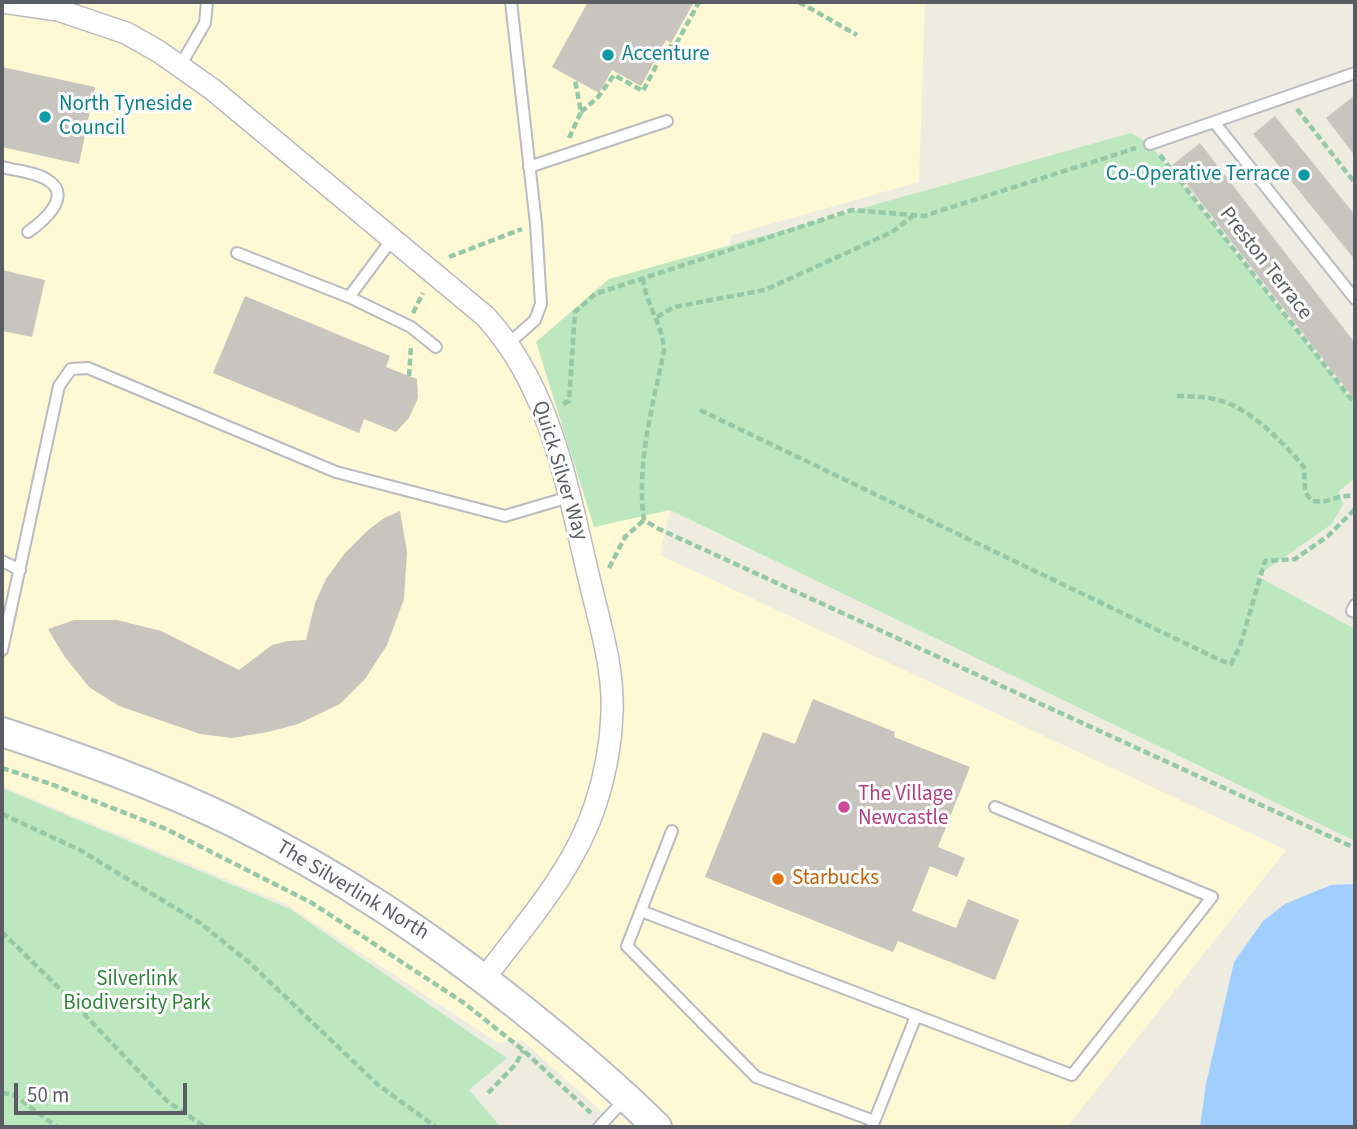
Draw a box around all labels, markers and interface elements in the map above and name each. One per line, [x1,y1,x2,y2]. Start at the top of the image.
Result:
place label: Accenture [622,42,710,68]
marker: Accenture [600,47,616,63]
place label: North Tyneside Council [59,92,192,142]
marker: North Tyneside Council [37,109,53,125]
place label: Co-Operative Terrace [1106,162,1290,188]
marker: Co-Operative Terrace [1296,167,1312,183]
street label: Preston Terrace [1213,203,1317,325]
street label: Quick Silver Way [526,398,592,544]
place label: The Village Newcastle [858,782,953,832]
marker: The Village Newcastle [836,799,852,815]
street label: The Silverlink North [271,835,433,947]
place label: Starbucks [792,866,879,892]
marker: Starbucks [770,871,786,887]
park label: Silverlink Biodiversity Park [63,967,211,1017]
scale bar [18,1070,191,1114]
text: 50 m [27,1080,69,1110]

